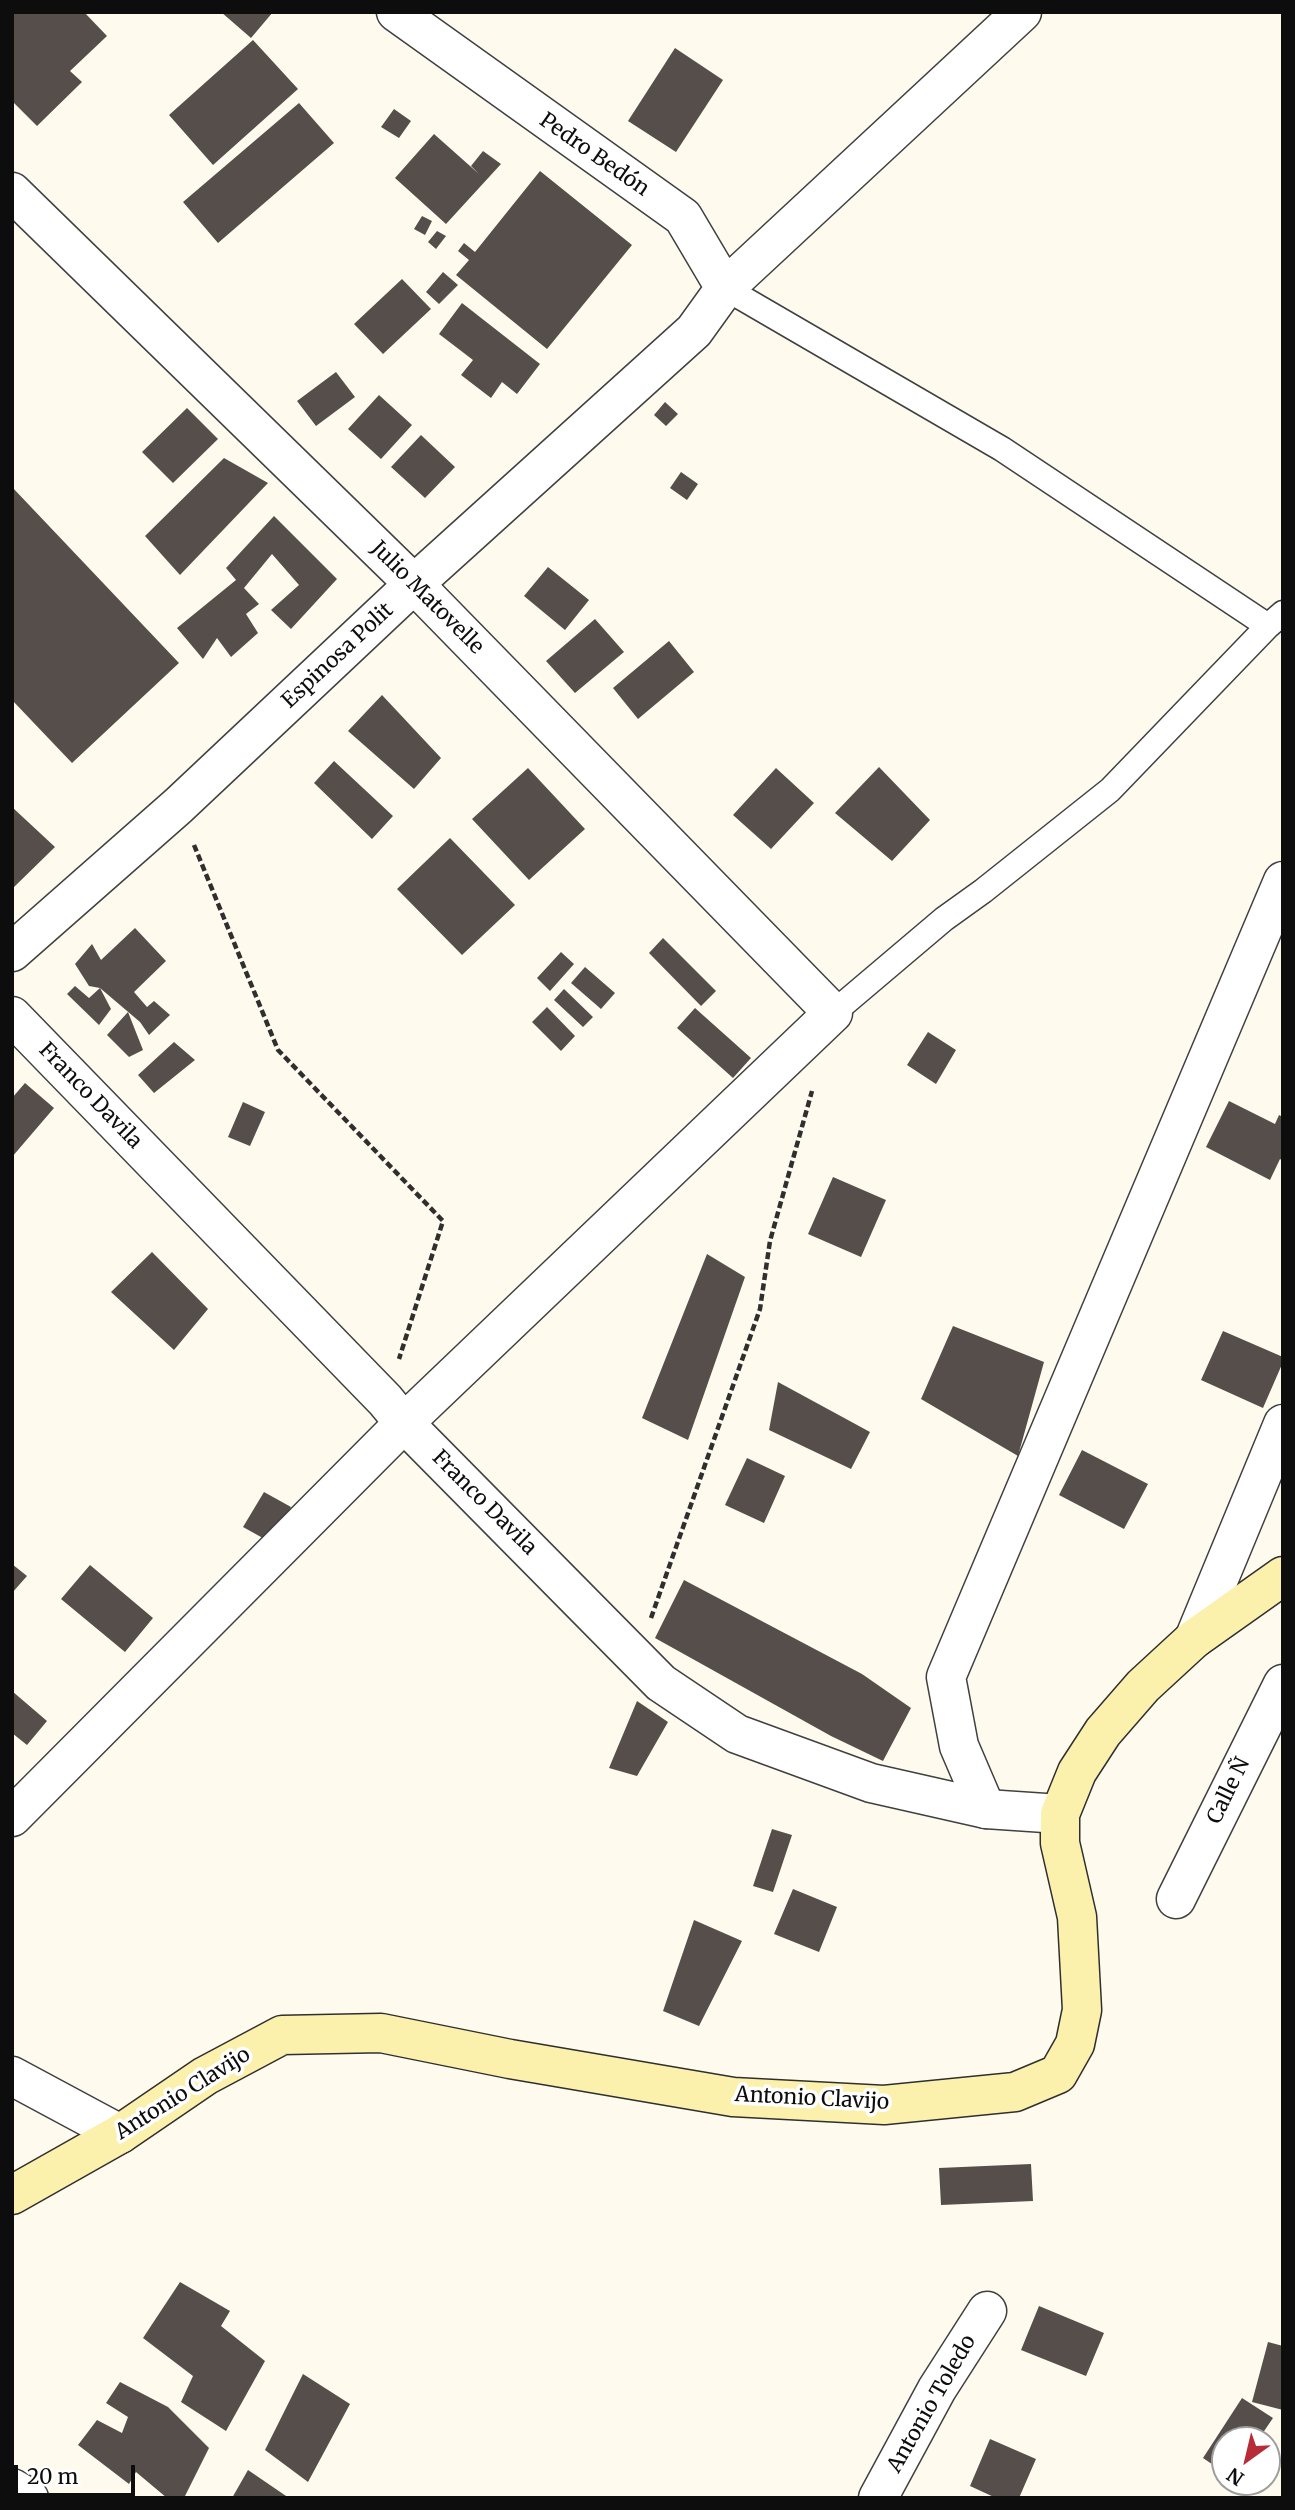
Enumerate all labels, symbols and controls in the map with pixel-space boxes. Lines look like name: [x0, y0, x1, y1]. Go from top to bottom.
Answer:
street label: Pedro Bedón: [534, 108, 654, 202]
street label: Julio Matovelle: [365, 536, 489, 660]
street label: Espinosa Polit: [277, 598, 399, 714]
street label: Franco Davila: [33, 1038, 147, 1154]
street label: Franco Davila: [426, 1445, 542, 1561]
street label: Calle Ñ: [1202, 1754, 1256, 1828]
street label: Antonio Clavijo: [111, 2042, 255, 2146]
street label: Antonio Clavijo: [734, 2082, 890, 2116]
street label: Antonio Toledo: [882, 2331, 982, 2477]
north arrow: [1211, 2426, 1281, 2496]
scale bar: [18, 2450, 138, 2494]
text: 20 m: [27, 2463, 78, 2490]
text: N: [1222, 2463, 1248, 2491]

